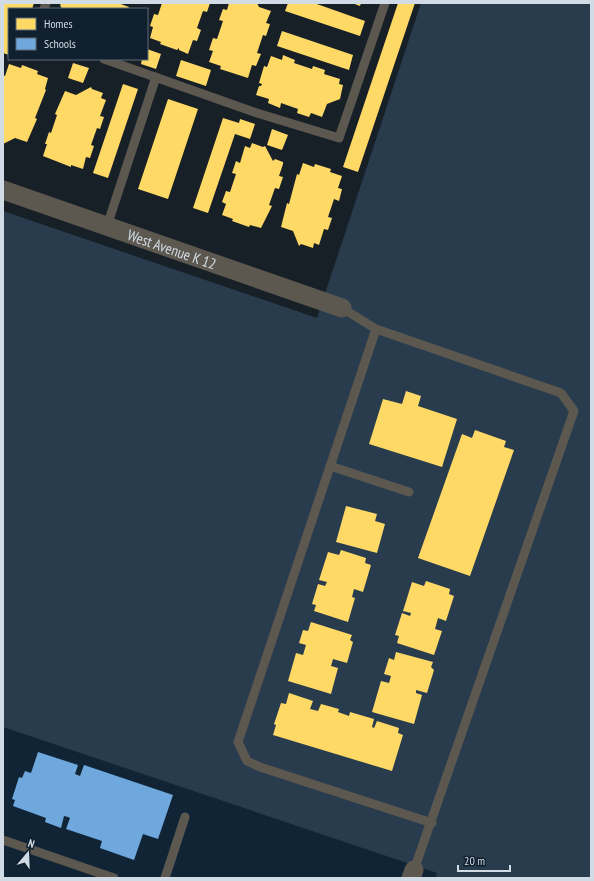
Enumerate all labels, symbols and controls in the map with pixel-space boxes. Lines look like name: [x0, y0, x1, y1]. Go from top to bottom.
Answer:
legend: [8, 8, 148, 60]
text: Homes: [44, 16, 72, 31]
text: Schools: [44, 36, 76, 51]
street label: West Avenue K 12: [125, 225, 219, 273]
north arrow: [8, 833, 48, 873]
text: N: [26, 836, 36, 851]
scale bar: [458, 847, 510, 873]
text: 20 m: [464, 853, 485, 868]

